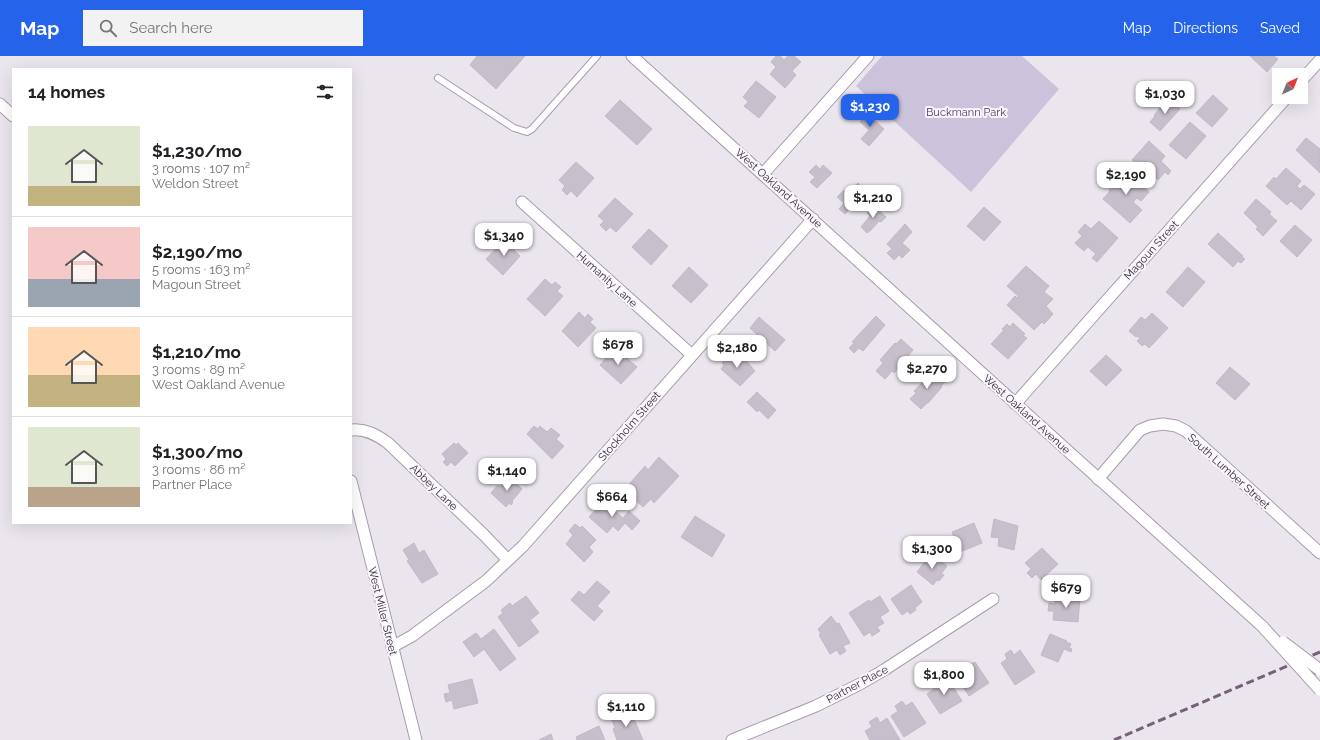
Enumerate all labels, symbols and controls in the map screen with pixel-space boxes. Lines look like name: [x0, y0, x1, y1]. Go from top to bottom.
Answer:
search box: [83, 10, 363, 46]
text: Map: [20, 17, 59, 39]
icon: search: [97, 17, 119, 39]
text: Search here: [129, 19, 213, 37]
text: Map: [1123, 20, 1151, 36]
text: Directions: [1173, 20, 1238, 36]
text: Saved: [1260, 20, 1300, 36]
north arrow: [1272, 68, 1308, 104]
map controls: [1272, 68, 1308, 104]
icon: filters: [314, 81, 336, 103]
pin: $1,030: [1132, 81, 1198, 115]
text: 14 homes: [28, 82, 105, 102]
text: $1,030: [1145, 86, 1185, 101]
pin: $1,230: [837, 94, 903, 128]
text: $1,230: [850, 99, 890, 114]
park label: Buckmann Park: [926, 106, 1006, 119]
text: $1,230/mo: [152, 141, 242, 161]
icon: home: [60, 142, 108, 190]
street label: West Oakland Avenue: [733, 146, 825, 231]
text: 3 rooms · 107 m²: [152, 161, 250, 176]
pin: $2,190: [1093, 162, 1159, 196]
text: $2,190: [1106, 167, 1146, 182]
text: Weldon Street: [152, 176, 239, 191]
pin: $1,210: [840, 185, 906, 219]
text: $1,210: [853, 190, 893, 205]
street label: Magoun Street: [1121, 218, 1182, 283]
pin: $1,340: [471, 223, 537, 257]
text: $1,340: [484, 228, 524, 243]
text: $2,190/mo: [152, 242, 242, 262]
icon: home: [60, 243, 108, 291]
street label: Humanity Lane: [574, 249, 640, 310]
text: 5 rooms · 163 m²: [152, 262, 250, 277]
text: Magoun Street: [152, 277, 241, 292]
pin: $678: [594, 332, 642, 366]
pin: $2,180: [704, 335, 770, 369]
text: $678: [602, 337, 634, 352]
text: $2,180: [717, 340, 757, 355]
text: $1,210/mo: [152, 342, 241, 362]
icon: home: [60, 343, 108, 391]
pin: $2,270: [894, 356, 960, 390]
text: $2,270: [906, 361, 948, 376]
text: 3 rooms · 89 m²: [152, 362, 245, 377]
street label: West Oakland Avenue: [981, 372, 1073, 457]
text: West Oakland Avenue: [152, 377, 285, 392]
street label: Stockholm Street: [596, 389, 663, 464]
street label: South Lumber Street: [1185, 431, 1273, 512]
text: $1,300/mo: [152, 442, 243, 462]
icon: home: [60, 443, 108, 491]
pin: $1,140: [474, 458, 540, 492]
street label: Abbey Lane: [407, 461, 461, 514]
text: 3 rooms · 86 m²: [152, 462, 245, 477]
text: $1,140: [487, 463, 527, 478]
text: Partner Place: [152, 477, 232, 492]
pin: $664: [588, 484, 636, 518]
text: $664: [596, 489, 628, 504]
pin: $1,300: [899, 536, 965, 570]
text: $1,300: [912, 541, 952, 556]
street label: West Miller Street: [365, 566, 400, 657]
pin: $679: [1042, 575, 1090, 609]
text: $679: [1050, 580, 1082, 595]
pin: $1,800: [911, 662, 977, 696]
street label: Partner Place: [824, 663, 891, 706]
text: $1,800: [923, 667, 965, 682]
pin: $1,110: [593, 694, 659, 728]
text: $1,110: [607, 699, 645, 714]

